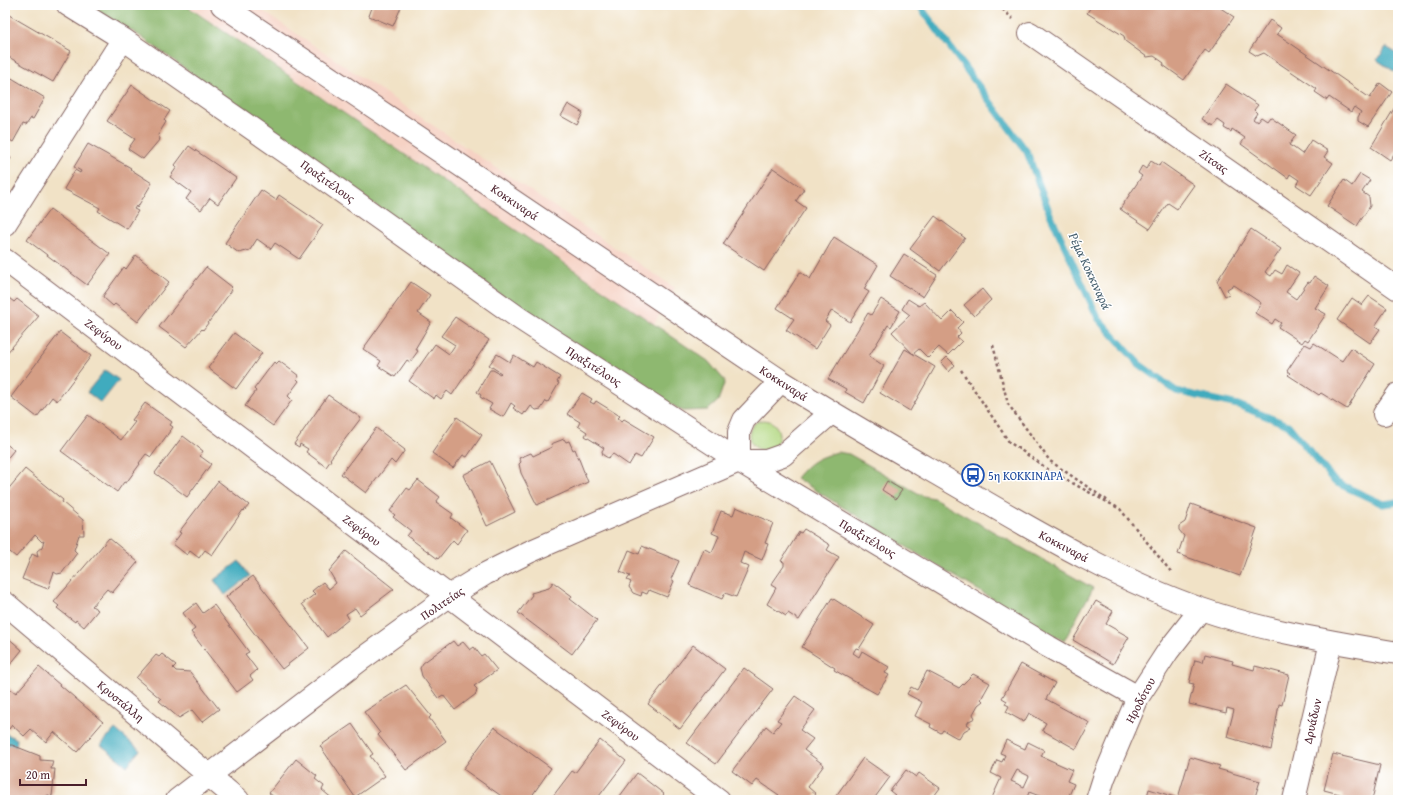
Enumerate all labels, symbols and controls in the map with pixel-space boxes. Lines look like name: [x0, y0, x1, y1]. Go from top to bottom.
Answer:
street label: Ζίτσας: [1196, 145, 1232, 177]
street label: Πραξιτέλους: [297, 155, 359, 207]
street label: Κοκκιναρά: [488, 180, 543, 224]
water label: Ρέμα Κοκκιναρά: [1063, 228, 1116, 313]
street label: Ζεφύρου: [81, 314, 127, 354]
street label: Πραξιτέλους: [563, 342, 625, 390]
street label: Κοκκιναρά: [757, 361, 812, 405]
bus stop icon: 5η ΚΟΚΚΙΝΑΡΑ: [960, 462, 986, 488]
place label: 5η ΚΟΚΚΙΝΑΡΑ: [988, 467, 1064, 484]
street label: Ζεφύρου: [339, 510, 385, 550]
street label: Πραξιτέλους: [836, 514, 900, 562]
street label: Κοκκιναρά: [1036, 526, 1092, 566]
street label: Πολιτείας: [417, 582, 467, 624]
street label: Ηροδότου: [1121, 674, 1159, 726]
street label: Κρυστάλλη: [94, 676, 148, 726]
street label: Δρυάδων: [1299, 697, 1325, 745]
street label: Ζεφύρου: [598, 705, 644, 745]
scale bar: [20, 761, 86, 787]
text: 20 m: [26, 766, 50, 783]

